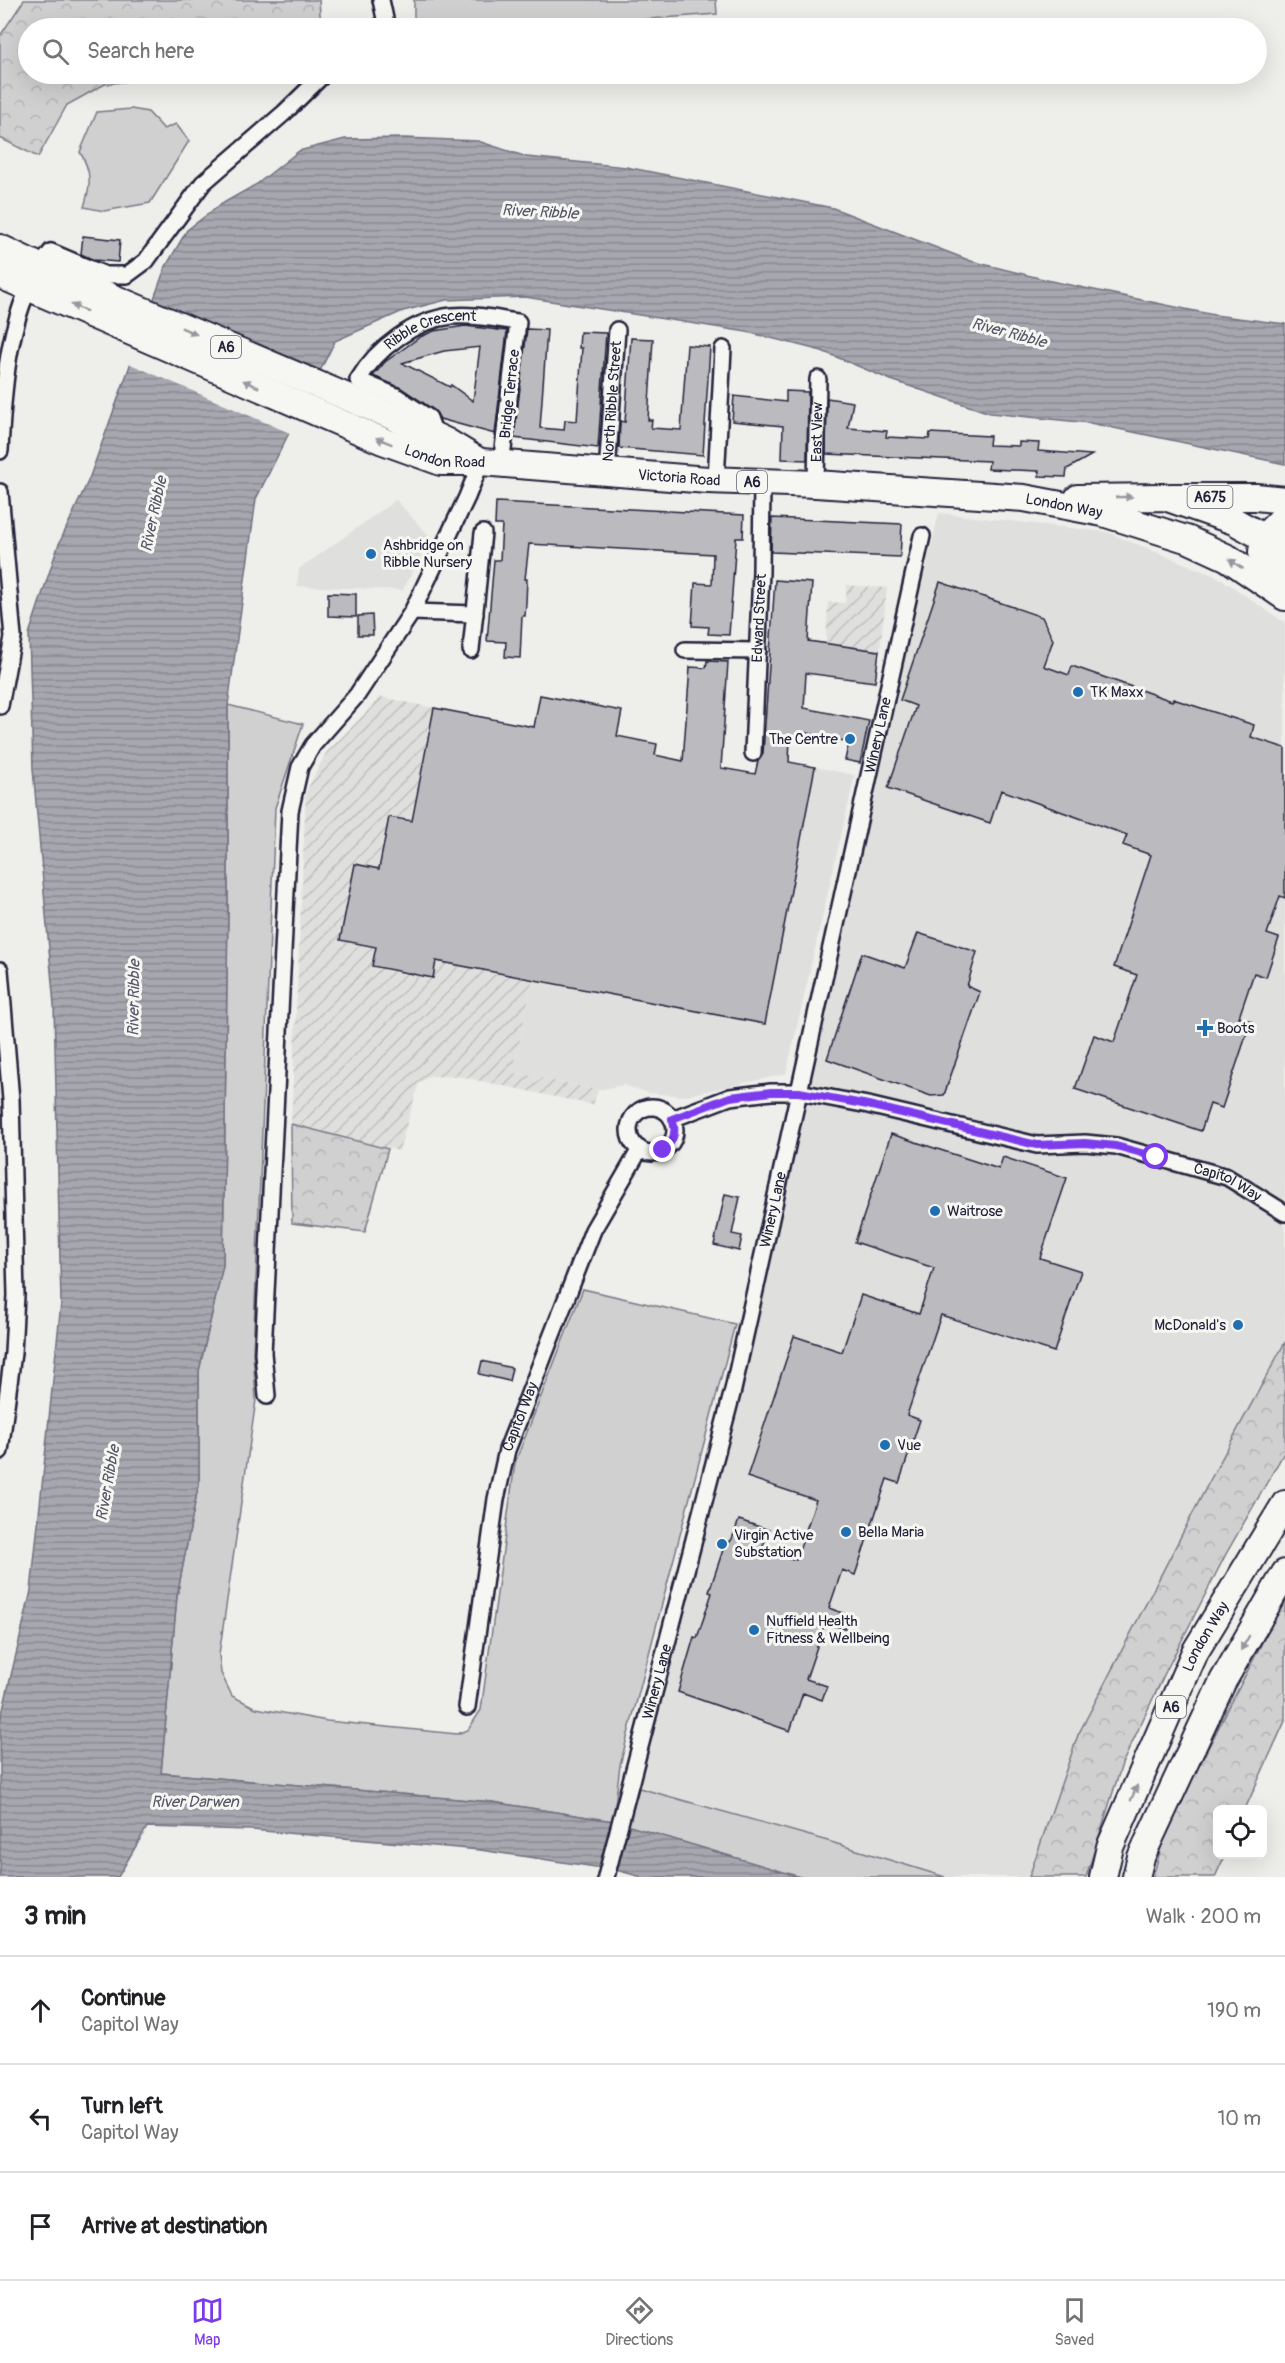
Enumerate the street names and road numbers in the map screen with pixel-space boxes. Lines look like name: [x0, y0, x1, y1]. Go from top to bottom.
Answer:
street label: Ribble Crescent: [380, 306, 478, 354]
road number: A6: [211, 336, 241, 358]
street label: North Ribble Street: [598, 339, 626, 462]
street label: Bridge Terrace: [496, 348, 524, 439]
street label: East View: [807, 402, 827, 462]
street label: London Road: [402, 440, 486, 472]
street label: Victoria Road: [637, 465, 721, 490]
road number: A6: [737, 471, 767, 493]
road number: A675: [1188, 486, 1232, 508]
street label: London Way: [1024, 489, 1104, 522]
street label: Edward Street: [748, 572, 770, 663]
street label: Winery Lane: [860, 695, 896, 775]
street label: Capitol Way: [1191, 1159, 1266, 1206]
street label: Winery Lane: [755, 1169, 791, 1249]
street label: Capitol Way: [498, 1379, 542, 1454]
street label: London Way: [1178, 1598, 1233, 1675]
street label: Winery Lane: [638, 1641, 676, 1721]
road number: A6: [1156, 1696, 1186, 1718]

